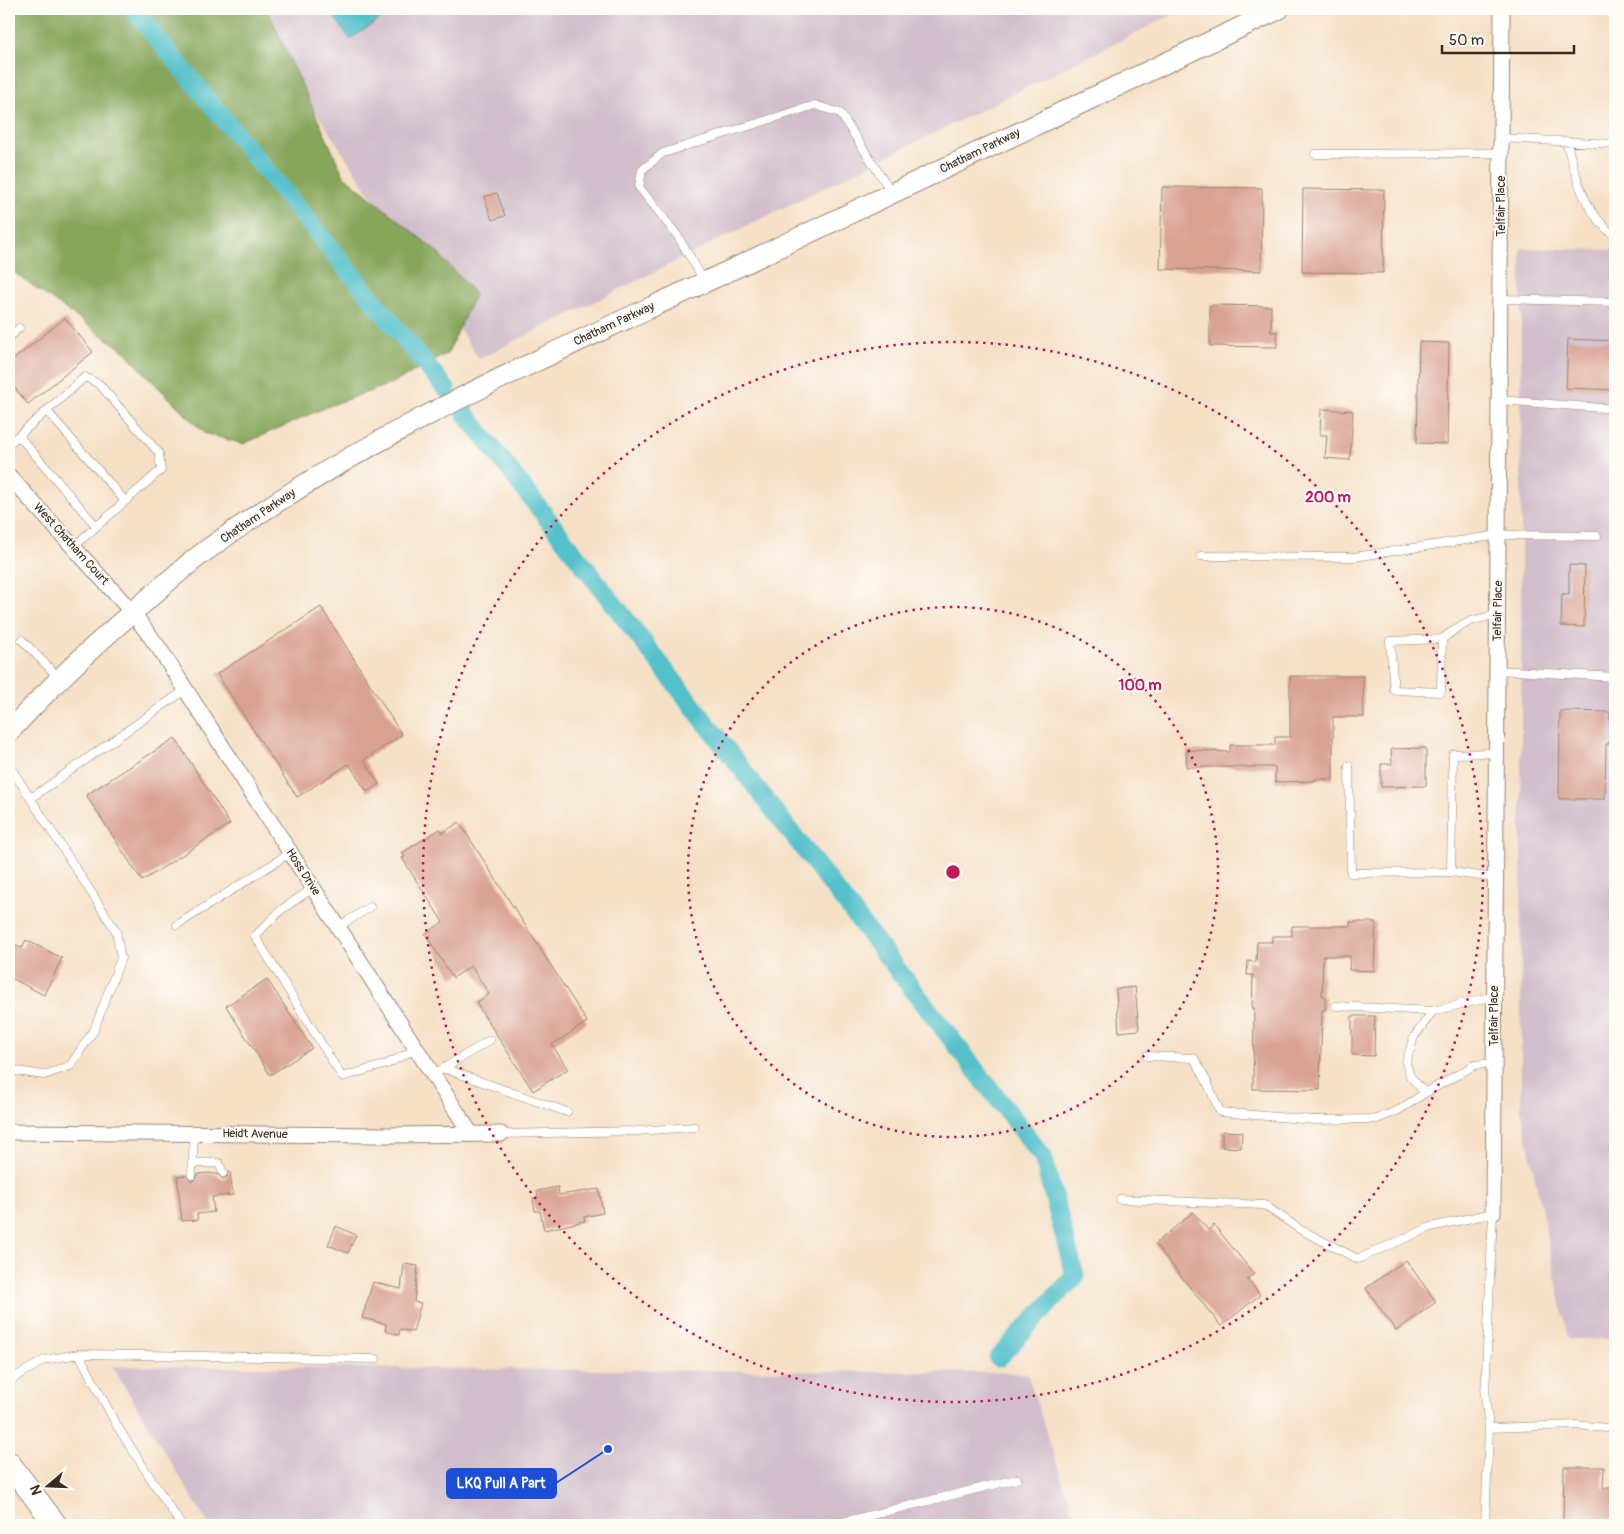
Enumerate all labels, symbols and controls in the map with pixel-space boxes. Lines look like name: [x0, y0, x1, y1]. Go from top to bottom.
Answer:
scale bar: [1442, 22, 1574, 54]
text: 50 m: [1449, 31, 1484, 50]
street label: Chatham Parkway: [937, 125, 1023, 177]
street label: Telfair Place: [1494, 176, 1509, 236]
street label: Chatham Parkway: [571, 299, 657, 349]
street label: Chatham Parkway: [218, 485, 298, 547]
text: 200 m: [1305, 488, 1351, 507]
street label: West Chatham Court: [30, 500, 112, 588]
street label: Telfair Place: [1490, 580, 1506, 642]
text: 100 m: [1119, 676, 1161, 695]
street label: Hoss Drive: [282, 846, 324, 898]
centre of rings: [944, 863, 962, 881]
street label: Telfair Place: [1487, 986, 1502, 1046]
street label: Heidt Avenue: [222, 1126, 288, 1142]
north arrow: [22, 1462, 72, 1512]
callout: LKQ Pull A Part: [447, 1469, 556, 1498]
text: LKQ Pull A Part: [457, 1475, 546, 1492]
text: N: [27, 1483, 46, 1497]

